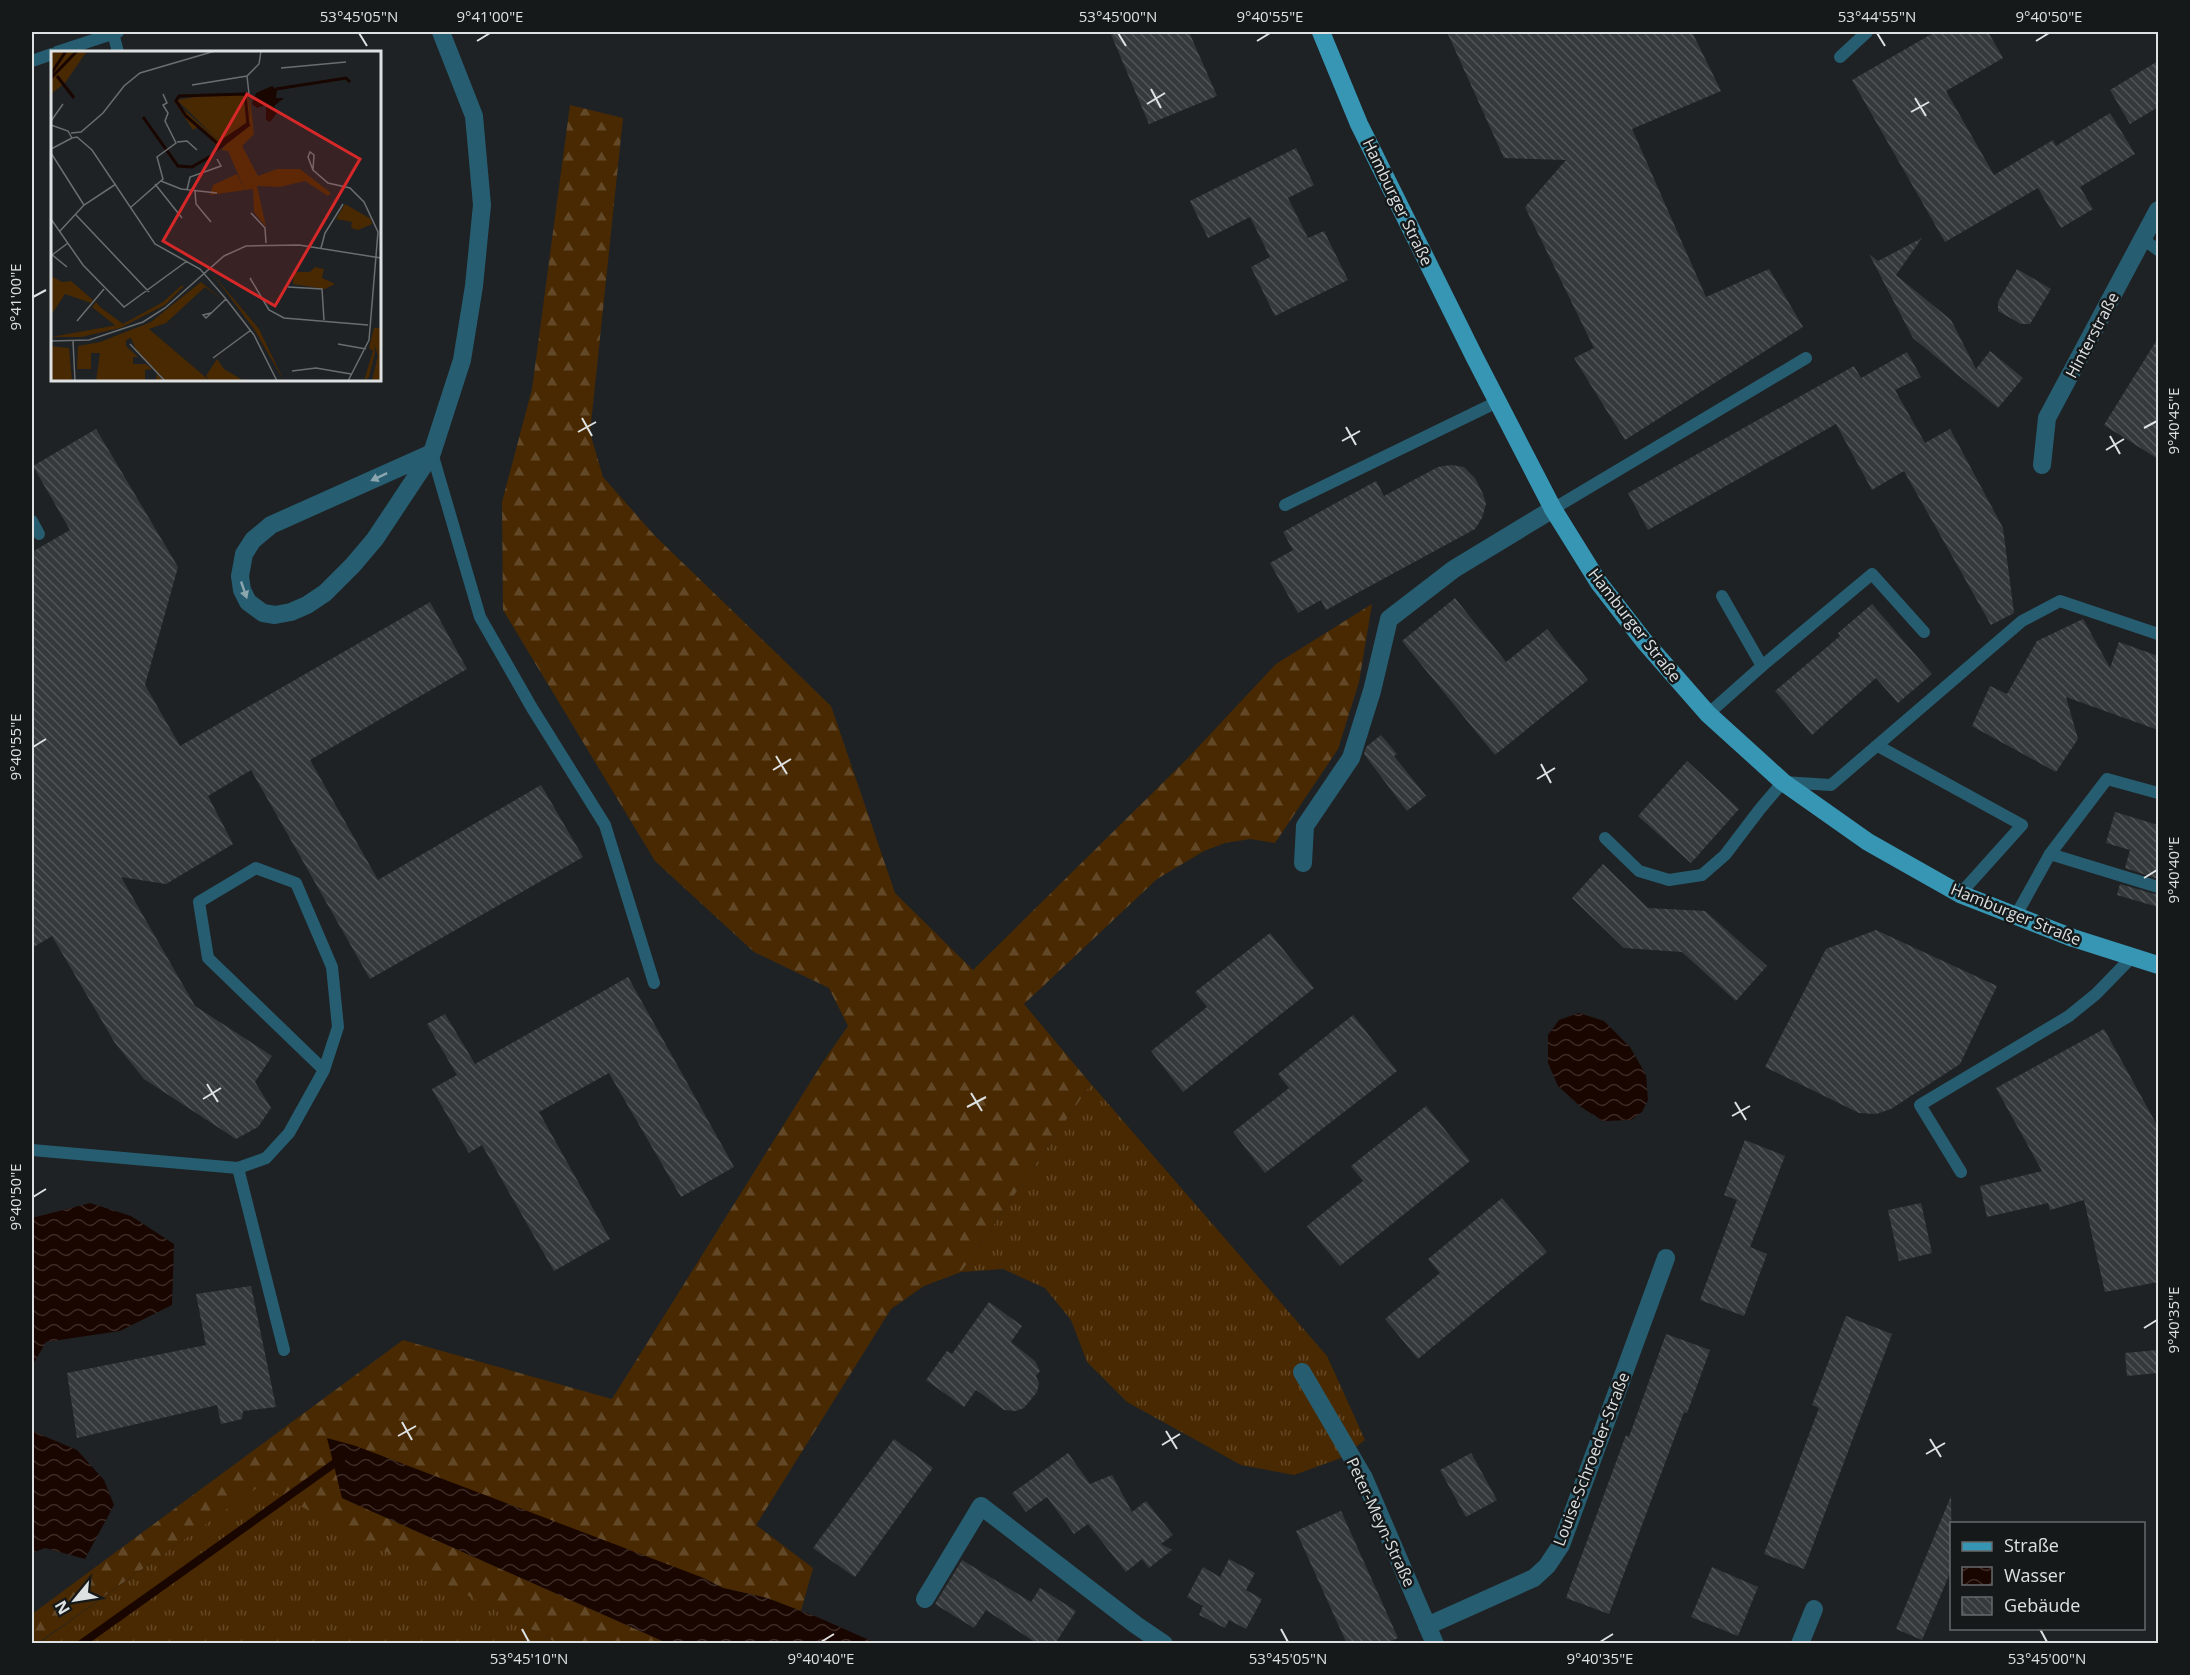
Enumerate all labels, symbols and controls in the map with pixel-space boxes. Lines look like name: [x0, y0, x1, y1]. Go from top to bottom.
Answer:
text: 53°45'05"N: [320, 6, 398, 26]
text: 9°41'00"E: [457, 6, 523, 26]
text: 53°45'00"N: [1079, 6, 1157, 26]
text: 9°40'55"E: [1237, 6, 1303, 26]
text: 53°44'55"N: [1838, 6, 1916, 26]
text: 9°40'50"E: [2016, 6, 2082, 26]
inset map: [51, 51, 381, 381]
street label: Hamburger Straße: [1358, 135, 1438, 269]
text: 9°41'00"E: [5, 264, 25, 330]
street label: Hinterstraße: [2060, 288, 2124, 382]
text: 9°40'45"E: [2163, 388, 2183, 454]
one-way arrow: [370, 473, 388, 483]
street label: Hamburger Straße: [1584, 564, 1686, 686]
one-way arrow: [239, 581, 249, 599]
text: 9°40'55"E: [5, 714, 25, 780]
text: 9°40'40"E: [2163, 837, 2183, 903]
street label: Hamburger Straße: [1948, 878, 2085, 950]
text: 9°40'50"E: [5, 1164, 25, 1230]
text: 9°40'35"E: [2163, 1287, 2183, 1353]
street label: Louise-Schroeder-Straße: [1548, 1369, 1634, 1549]
street label: Peter-Meyn-Straße: [1341, 1454, 1421, 1590]
legend: [1950, 1522, 2145, 1630]
text: Straße: [2004, 1533, 2059, 1557]
text: Wasser: [2004, 1563, 2066, 1587]
north arrow: [45, 1570, 105, 1630]
text: Gebäude: [2004, 1593, 2080, 1617]
text: N: [49, 1596, 75, 1619]
text: 53°45'10"N: [490, 1648, 568, 1668]
text: 9°40'40"E: [788, 1648, 854, 1668]
text: 53°45'05"N: [1249, 1648, 1327, 1668]
text: 9°40'35"E: [1567, 1648, 1633, 1668]
text: 53°45'00"N: [2008, 1648, 2086, 1668]

